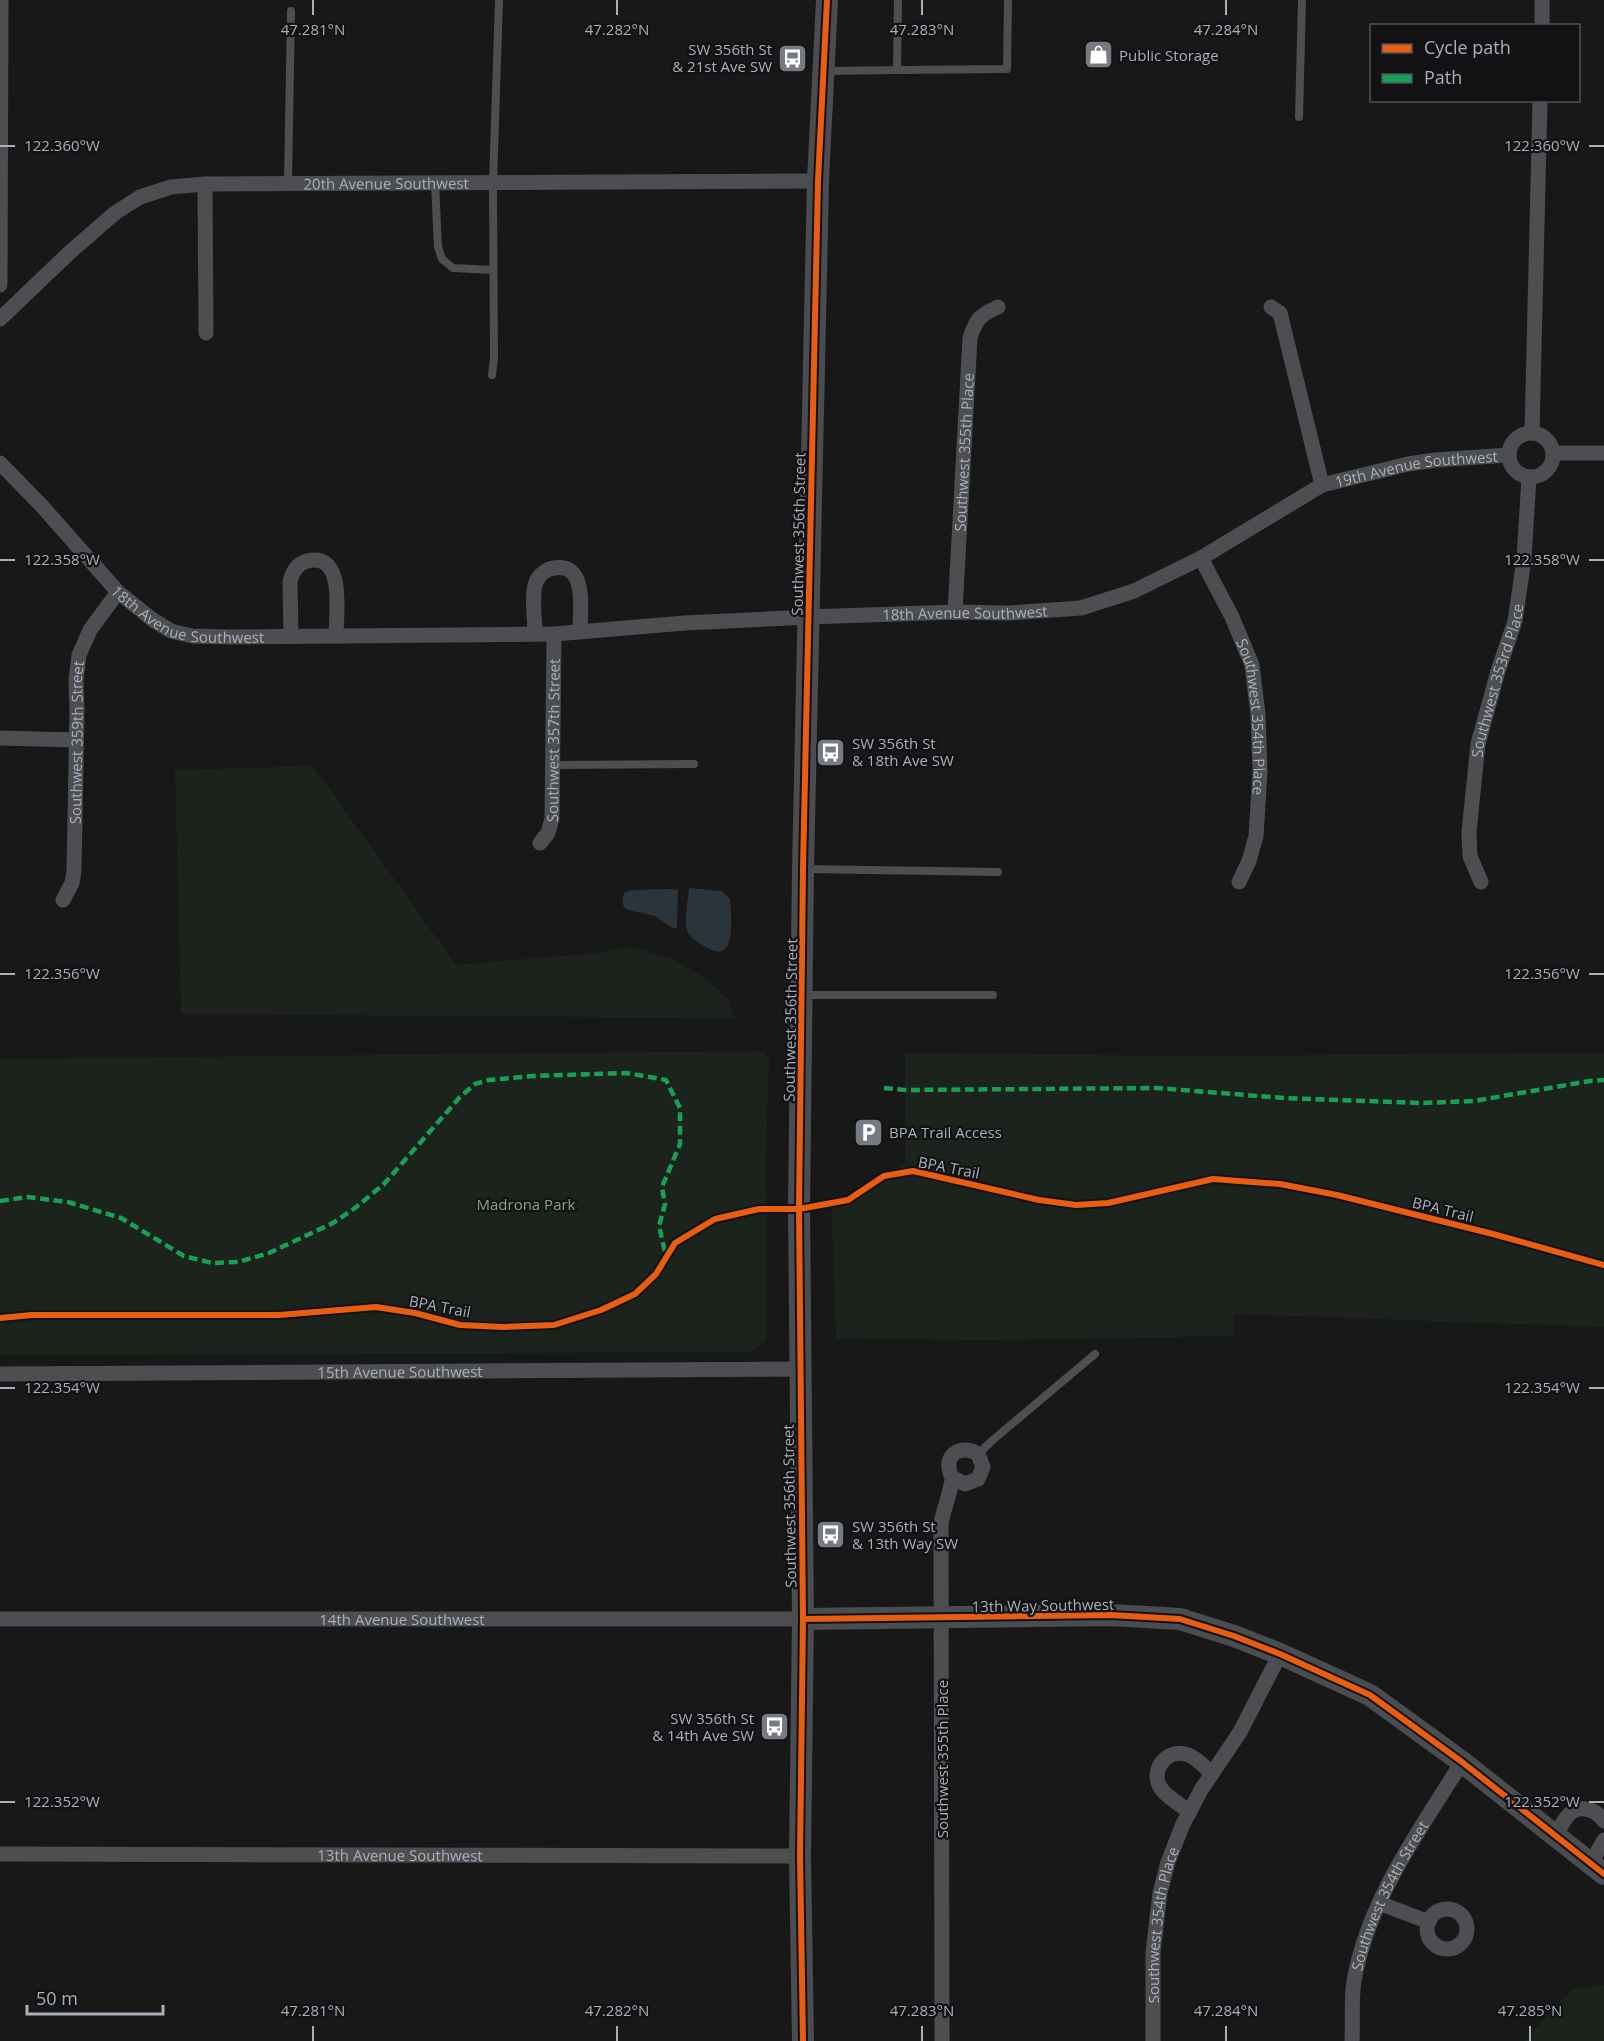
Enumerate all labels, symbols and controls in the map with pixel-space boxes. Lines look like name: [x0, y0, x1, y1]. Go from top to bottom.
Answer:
text: 47.281°N: [281, 19, 345, 39]
text: 47.282°N: [585, 19, 649, 39]
text: 47.283°N: [890, 19, 954, 39]
text: 47.284°N: [1194, 19, 1258, 39]
legend: [1370, 24, 1580, 102]
text: Cycle path: [1424, 35, 1511, 59]
place label: SW 356th St & 21st Ave SW: [672, 39, 772, 76]
shop icon: Public Storage: [1082, 39, 1114, 71]
bus stop icon: SW 356th St & 21st Ave SW: [777, 42, 809, 74]
place label: Public Storage: [1119, 45, 1219, 65]
text: Path: [1424, 65, 1462, 89]
text: 122.360°W: [24, 135, 100, 155]
text: 122.360°W: [1504, 135, 1580, 155]
street label: 20th Avenue Southwest: [303, 173, 469, 194]
street label: Southwest 355th Place: [949, 373, 978, 532]
street label: 19th Avenue Southwest: [1333, 446, 1498, 492]
street label: Southwest 356th Street: [787, 452, 809, 616]
text: 122.358°W: [24, 549, 100, 569]
text: 122.358°W: [1504, 549, 1580, 569]
street label: 18th Avenue Southwest: [107, 581, 264, 647]
street label: 18th Avenue Southwest: [882, 600, 1048, 624]
street label: Southwest 353rd Place: [1467, 602, 1527, 758]
street label: Southwest 354th Place: [1232, 635, 1270, 796]
street label: Southwest 357th Street: [542, 658, 564, 822]
street label: Southwest 359th Street: [65, 660, 88, 824]
place label: SW 356th St & 18th Ave SW: [852, 733, 954, 770]
bus stop icon: SW 356th St & 18th Ave SW: [815, 736, 847, 768]
street label: Southwest 356th Street: [779, 938, 801, 1102]
text: 122.356°W: [24, 963, 100, 983]
text: 122.356°W: [1504, 963, 1580, 983]
parking icon: BPA Trail Access: [852, 1116, 884, 1148]
place label: BPA Trail Access: [889, 1122, 1002, 1142]
street label: BPA Trail: [916, 1151, 982, 1183]
street label: BPA Trail: [1410, 1192, 1476, 1226]
park label: Madrona Park: [477, 1194, 576, 1214]
street label: BPA Trail: [407, 1290, 473, 1322]
street label: 15th Avenue Southwest: [317, 1361, 483, 1382]
text: 122.354°W: [24, 1377, 100, 1397]
text: 122.354°W: [1504, 1377, 1580, 1397]
street label: Southwest 356th Street: [778, 1424, 800, 1588]
place label: SW 356th St & 13th Way SW: [852, 1516, 958, 1553]
bus stop icon: SW 356th St & 13th Way SW: [815, 1519, 847, 1551]
street label: 13th Way Southwest: [971, 1594, 1115, 1616]
street label: 14th Avenue Southwest: [319, 1609, 485, 1629]
street label: Southwest 355th Place: [932, 1680, 952, 1838]
place label: SW 356th St & 14th Ave SW: [652, 1708, 754, 1745]
bus stop icon: SW 356th St & 14th Ave SW: [759, 1711, 791, 1743]
text: 122.352°W: [24, 1791, 100, 1811]
text: 122.352°W: [1504, 1791, 1580, 1811]
street label: Southwest 354th Street: [1346, 1817, 1432, 1972]
street label: Southwest 354th Place: [1143, 1844, 1183, 2003]
street label: 13th Avenue Southwest: [317, 1845, 483, 1865]
scale bar: [27, 1978, 164, 2016]
text: 50 m: [36, 1986, 78, 2010]
text: 47.281°N: [281, 2000, 345, 2020]
text: 47.282°N: [585, 2000, 649, 2020]
text: 47.283°N: [890, 2000, 954, 2020]
text: 47.284°N: [1194, 2000, 1258, 2020]
text: 47.285°N: [1498, 2000, 1562, 2020]

